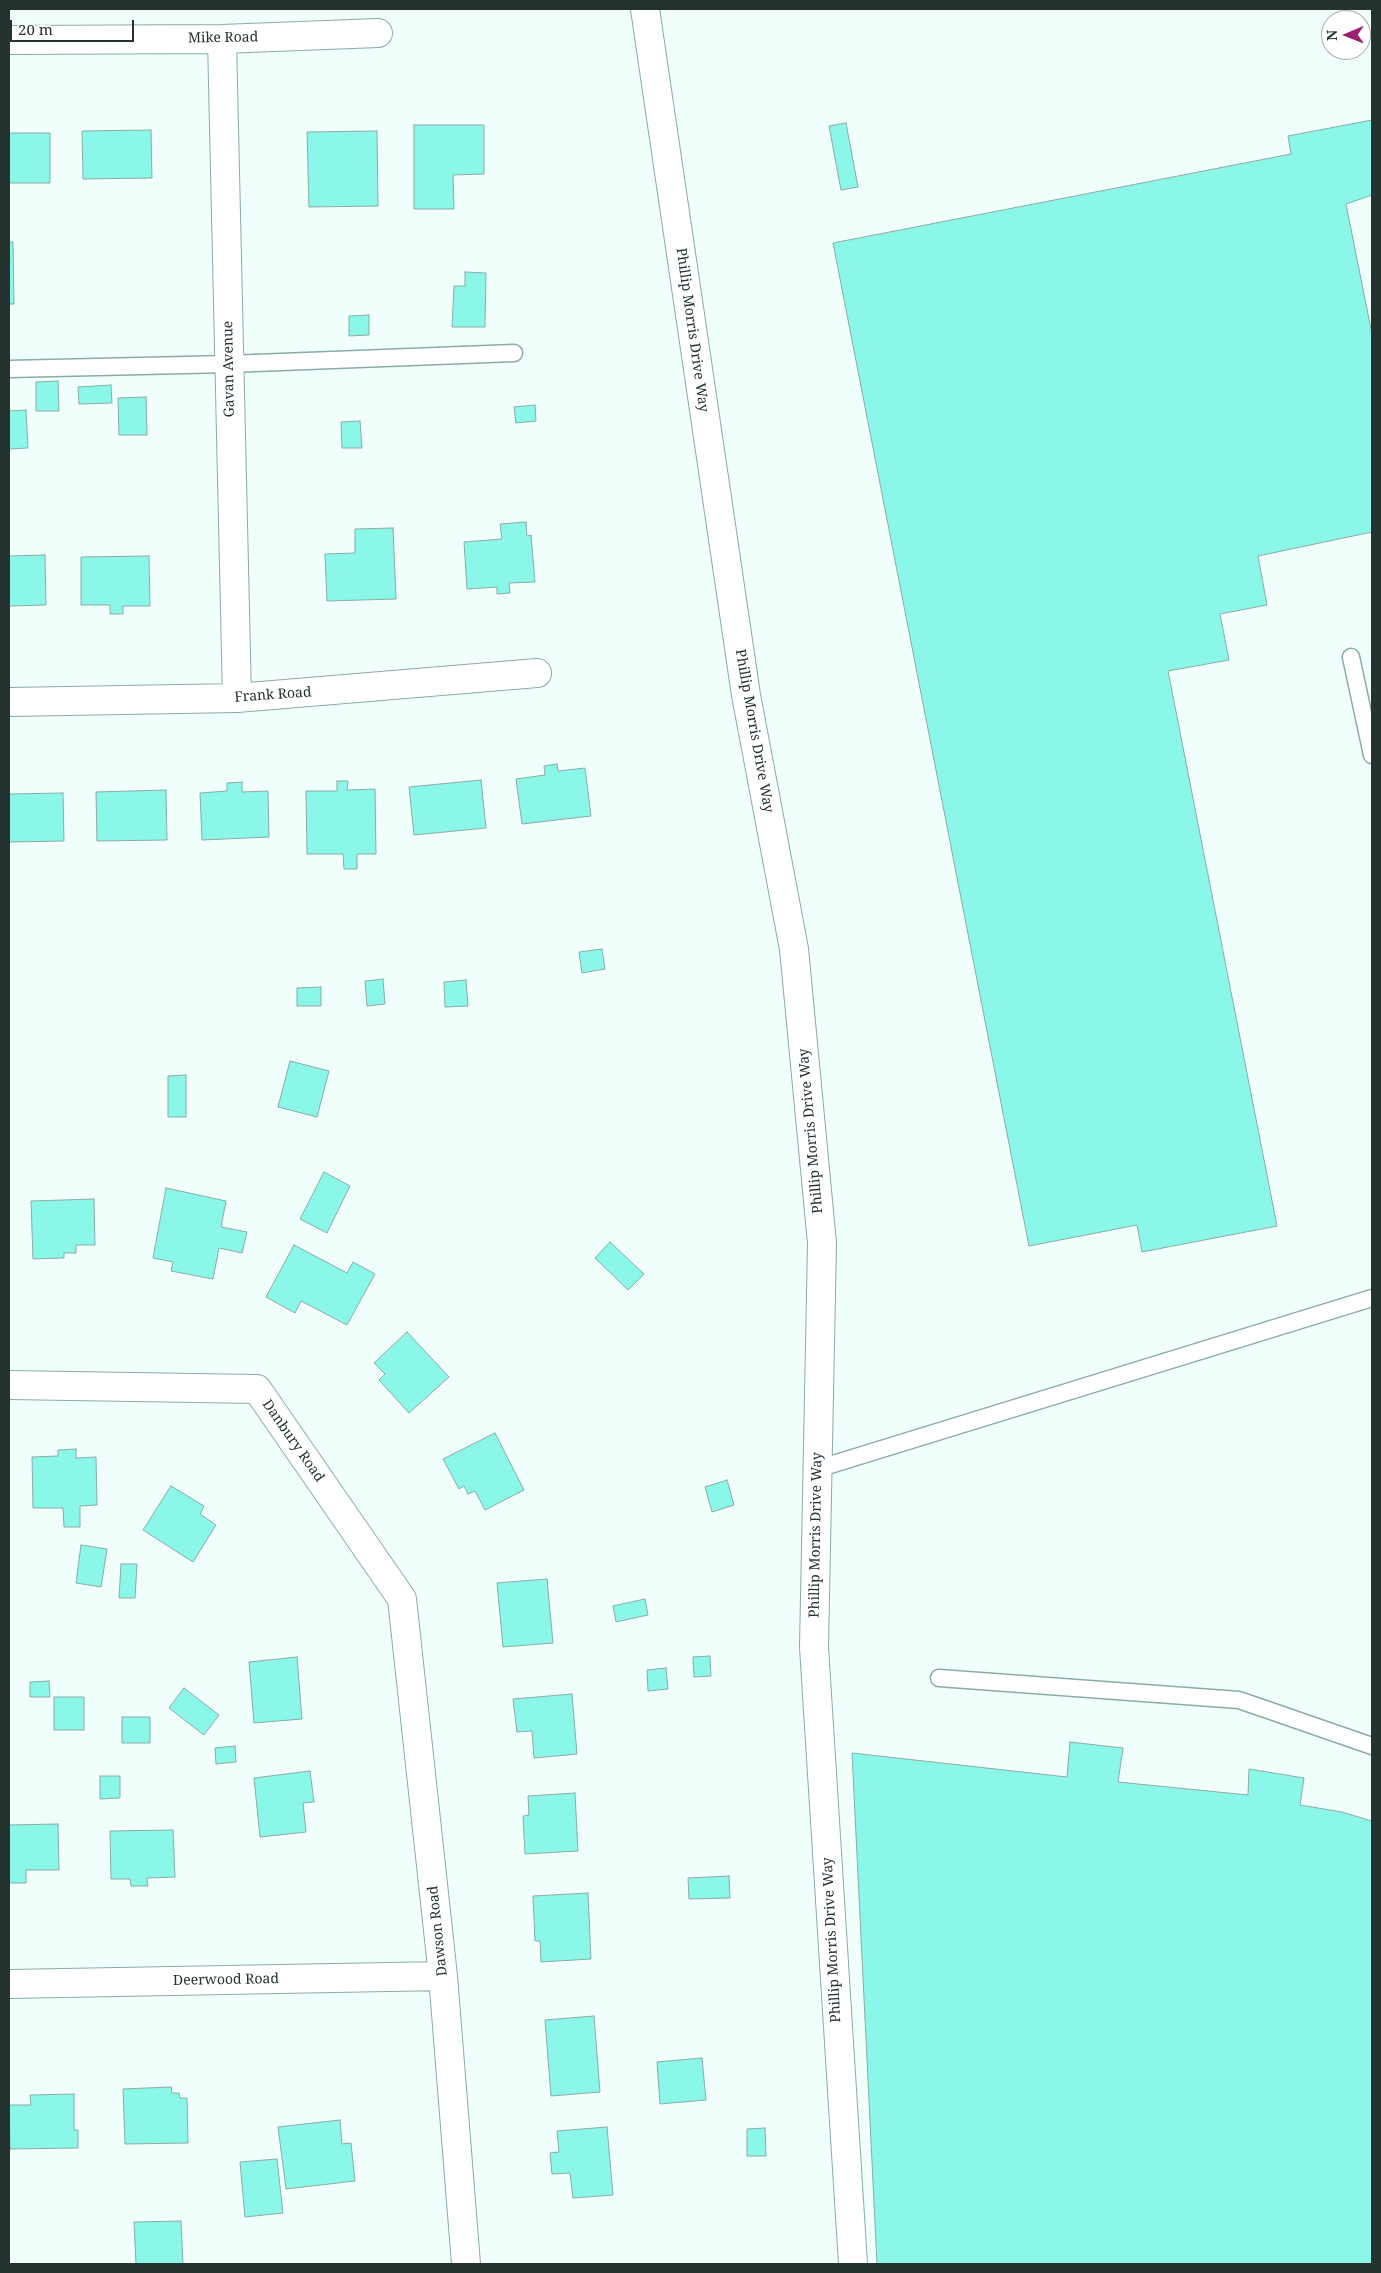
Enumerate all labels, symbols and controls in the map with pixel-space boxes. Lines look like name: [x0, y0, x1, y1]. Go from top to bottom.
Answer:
scale bar: [12, 10, 136, 42]
north arrow: [1321, 10, 1371, 60]
text: 20 m: [18, 19, 53, 39]
street label: Mike Road: [188, 29, 258, 47]
text: N: [1322, 30, 1341, 41]
street label: Phillip Morris Drive Way: [672, 247, 712, 413]
street label: Gavan Avenue: [220, 321, 238, 417]
street label: Phillip Morris Drive Way: [731, 648, 777, 814]
street label: Frank Road: [234, 684, 312, 706]
street label: Phillip Morris Drive Way: [795, 1048, 827, 1214]
street label: Danbury Road: [258, 1397, 328, 1485]
street label: Phillip Morris Drive Way: [806, 1452, 826, 1618]
street label: Phillip Morris Drive Way: [819, 1857, 845, 2023]
street label: Dawson Road: [425, 1885, 451, 1977]
street label: Deerwood Road: [173, 1971, 279, 1989]

